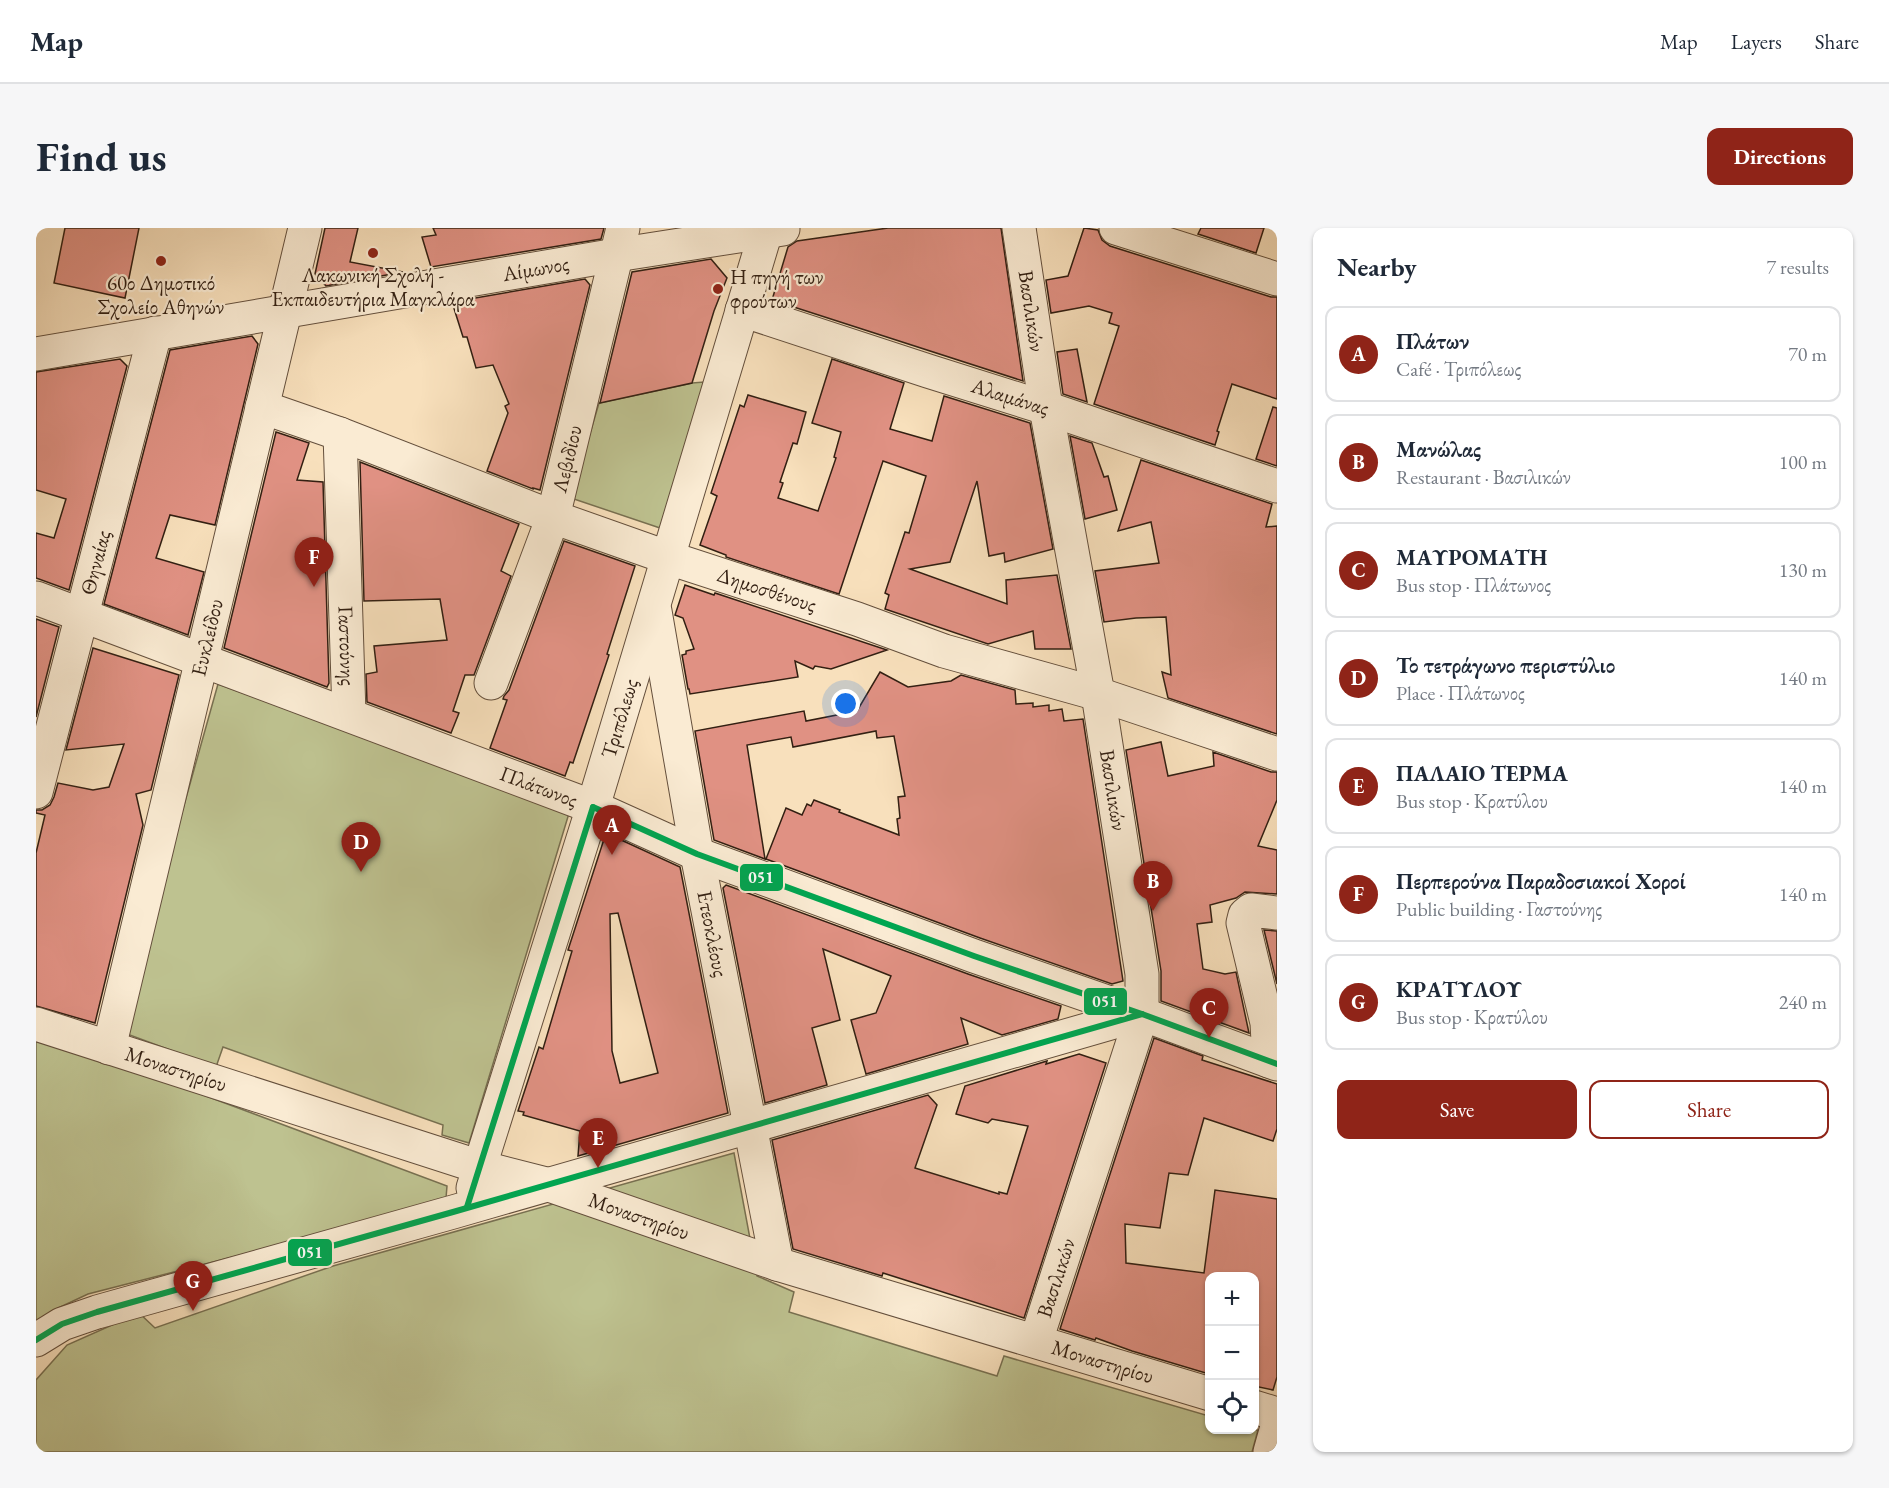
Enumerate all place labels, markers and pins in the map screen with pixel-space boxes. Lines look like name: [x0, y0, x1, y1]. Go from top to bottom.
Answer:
marker: Λακωνική Σχολή - Εκπαιδευτήρια Μαγκλάρα: [366, 246, 380, 260]
marker: 60ο Δημοτικό Σχολείο Αθηνών: [154, 254, 168, 268]
place label: Λακωνική Σχολή - Εκπαιδευτήρια Μαγκλάρα: [272, 261, 475, 312]
place label: Η πηγή των φρούτων: [730, 263, 824, 314]
place label: 60ο Δημοτικό Σχολείο Αθηνών: [98, 269, 224, 320]
marker: Η πηγή των φρούτων: [711, 282, 725, 296]
pin: F: [294, 538, 334, 587]
pin: A: [592, 806, 632, 855]
pin: D: [342, 822, 380, 872]
pin: B: [1134, 862, 1172, 911]
pin: C: [1190, 988, 1228, 1038]
pin: E: [578, 1118, 618, 1168]
pin: G: [174, 1262, 212, 1311]

